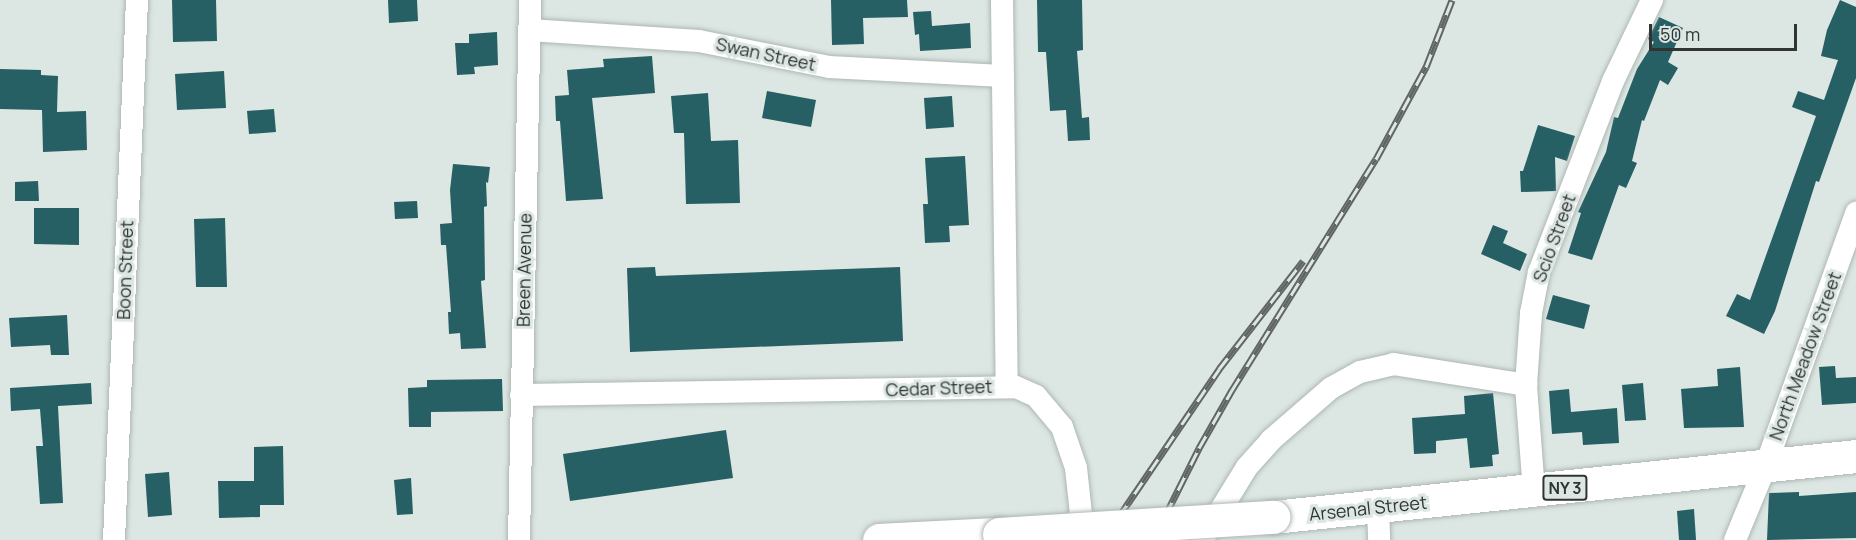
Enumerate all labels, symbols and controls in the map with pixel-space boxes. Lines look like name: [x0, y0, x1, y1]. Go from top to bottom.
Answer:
scale bar: [1652, 12, 1800, 50]
text: 50 m: [1660, 22, 1700, 46]
street label: Swan Street: [714, 33, 818, 75]
street label: Scio Street: [1528, 191, 1580, 285]
street label: Breen Avenue: [512, 213, 536, 327]
street label: Boon Street: [112, 220, 138, 320]
street label: North Meadow Street: [1764, 269, 1846, 443]
street label: Cedar Street: [885, 375, 993, 401]
road number: NY 3: [1541, 475, 1589, 501]
street label: Arsenal Street: [1308, 491, 1428, 525]

